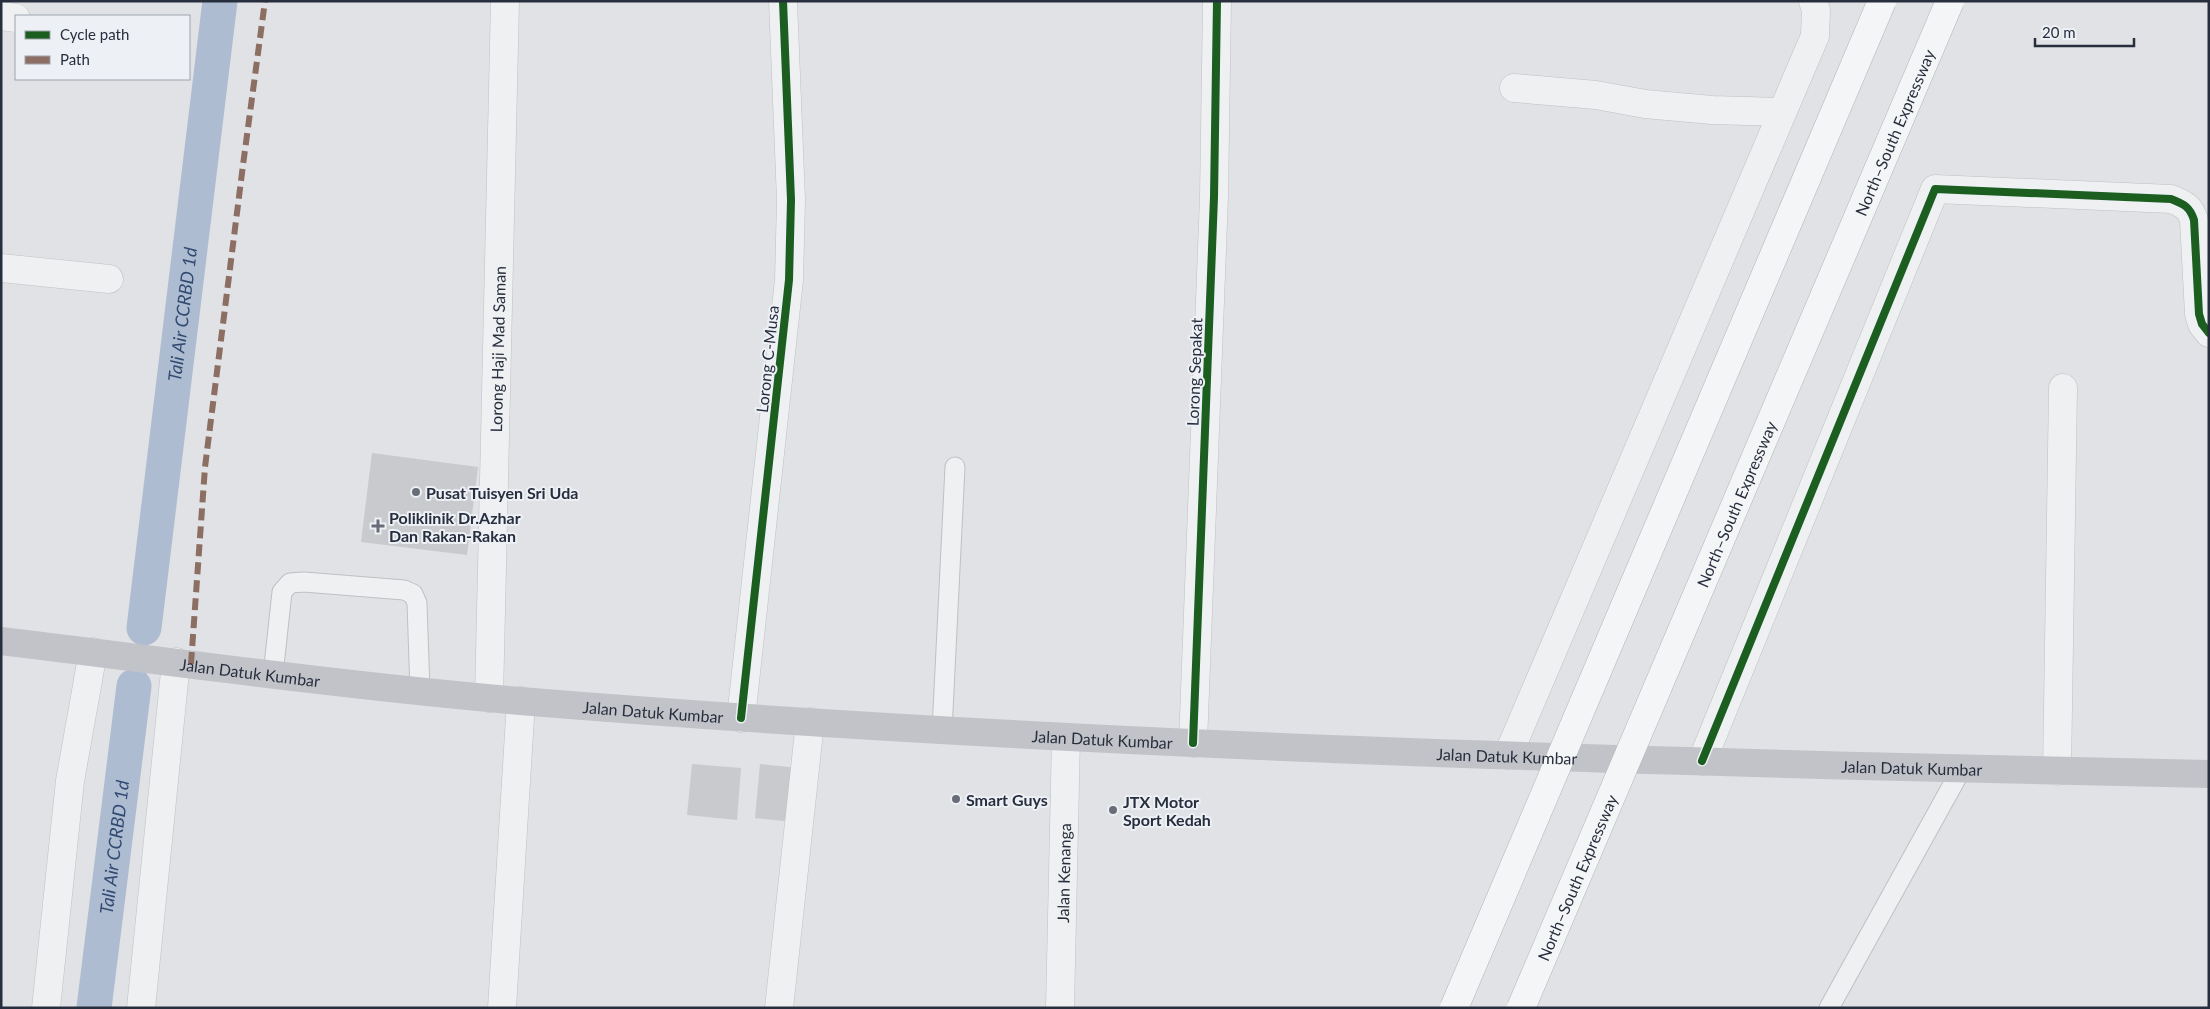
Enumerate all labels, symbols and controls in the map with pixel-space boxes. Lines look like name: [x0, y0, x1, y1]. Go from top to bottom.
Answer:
legend: [15, 15, 190, 80]
scale bar: [2035, 15, 2134, 47]
text: 20 m: [2042, 23, 2076, 41]
text: Cycle path: [60, 25, 129, 43]
street label: North–South Expressway: [1850, 46, 1938, 218]
text: Path: [60, 50, 90, 68]
water label: Tali Air CCRBD 1d: [163, 245, 201, 383]
street label: Lorong Haji Mad Saman: [486, 266, 508, 433]
street label: Lorong C-Musa: [752, 304, 782, 414]
street label: Lorong Sepakat: [1183, 317, 1205, 426]
street label: North–South Expressway: [1692, 417, 1780, 590]
place label: Pusat Tuisyen Sri Uda: [426, 483, 578, 502]
marker: Pusat Tuisyen Sri Uda: [410, 486, 422, 498]
place label: Poliklinik Dr.Azhar Dan Rakan-Rakan: [389, 508, 521, 545]
marker: Poliklinik Dr.Azhar Dan Rakan-Rakan: [371, 519, 385, 533]
street label: Jalan Datuk Kumbar: [179, 654, 321, 690]
street label: Jalan Datuk Kumbar: [582, 697, 724, 726]
street label: Jalan Datuk Kumbar: [1031, 726, 1173, 752]
street label: Jalan Datuk Kumbar: [1436, 743, 1578, 767]
street label: Jalan Datuk Kumbar: [1841, 756, 1983, 778]
water label: Tali Air CCRBD 1d: [95, 778, 133, 916]
place label: Smart Guys: [966, 790, 1048, 809]
street label: North–South Expressway: [1533, 791, 1621, 963]
place label: JTX Motor Sport Kedah: [1123, 792, 1211, 829]
marker: Smart Guys: [950, 793, 962, 805]
marker: JTX Motor Sport Kedah: [1107, 804, 1119, 816]
street label: Jalan Kenanga: [1052, 823, 1074, 923]

